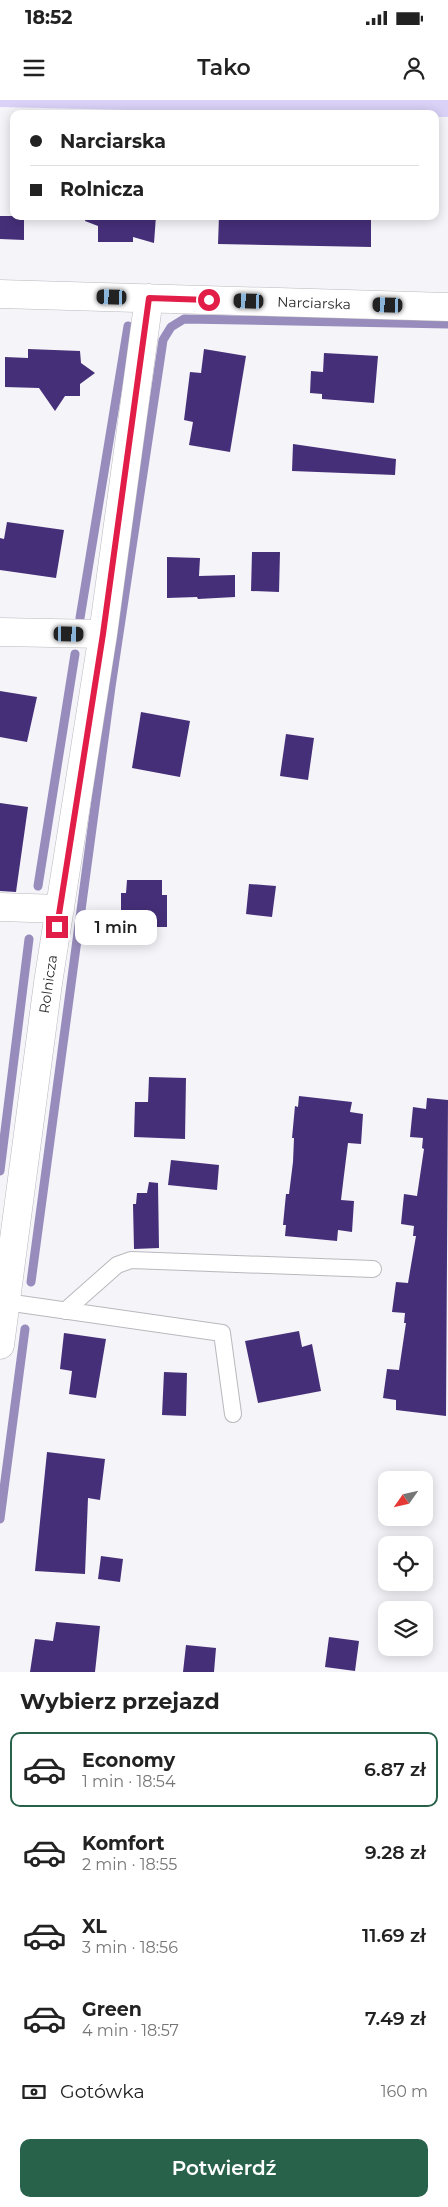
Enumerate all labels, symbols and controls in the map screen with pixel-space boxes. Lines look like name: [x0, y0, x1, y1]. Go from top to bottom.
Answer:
text: 18:52: [25, 6, 72, 29]
icon: menu: [20, 54, 48, 82]
text: Tako: [197, 54, 251, 81]
icon: person: [400, 54, 428, 82]
text: Narciarska: [60, 130, 166, 153]
text: Rolnicza: [60, 178, 144, 201]
car: [96, 289, 127, 305]
route start: [198, 289, 220, 311]
car: [233, 293, 264, 309]
street label: Narciarska: [277, 293, 351, 313]
car: [372, 297, 403, 313]
car: [53, 626, 84, 642]
callout: 1 min: [74, 910, 157, 944]
route end: [46, 916, 68, 938]
text: 1 min: [95, 918, 137, 937]
street label: Rolnicza: [35, 953, 61, 1015]
north arrow: [378, 1471, 432, 1526]
map controls: [378, 1471, 433, 1656]
button: locate: [378, 1536, 433, 1591]
button: layers: [378, 1601, 433, 1656]
text: Wybierz przejazd: [20, 1688, 220, 1715]
icon: car: [22, 1747, 67, 1792]
text: Economy: [82, 1749, 175, 1772]
text: 6.87 zł: [364, 1758, 426, 1781]
text: 1 min · 18:54: [82, 1772, 176, 1791]
icon: car: [22, 1830, 67, 1875]
text: Komfort: [82, 1832, 164, 1855]
text: 9.28 zł: [365, 1841, 426, 1864]
text: 2 min · 18:55: [82, 1855, 177, 1874]
icon: car: [22, 1913, 67, 1958]
text: XL: [82, 1915, 107, 1938]
text: 11.69 zł: [362, 1924, 426, 1947]
text: 3 min · 18:56: [82, 1938, 178, 1957]
icon: car: [22, 1996, 67, 2041]
text: Green: [82, 1998, 142, 2021]
text: 7.49 zł: [365, 2007, 426, 2030]
text: 4 min · 18:57: [82, 2021, 179, 2040]
icon: cash: [20, 2078, 48, 2106]
text: Gotówka: [60, 2080, 145, 2103]
text: 160 m: [381, 2082, 428, 2101]
button: Potwierdź: [20, 2139, 428, 2197]

